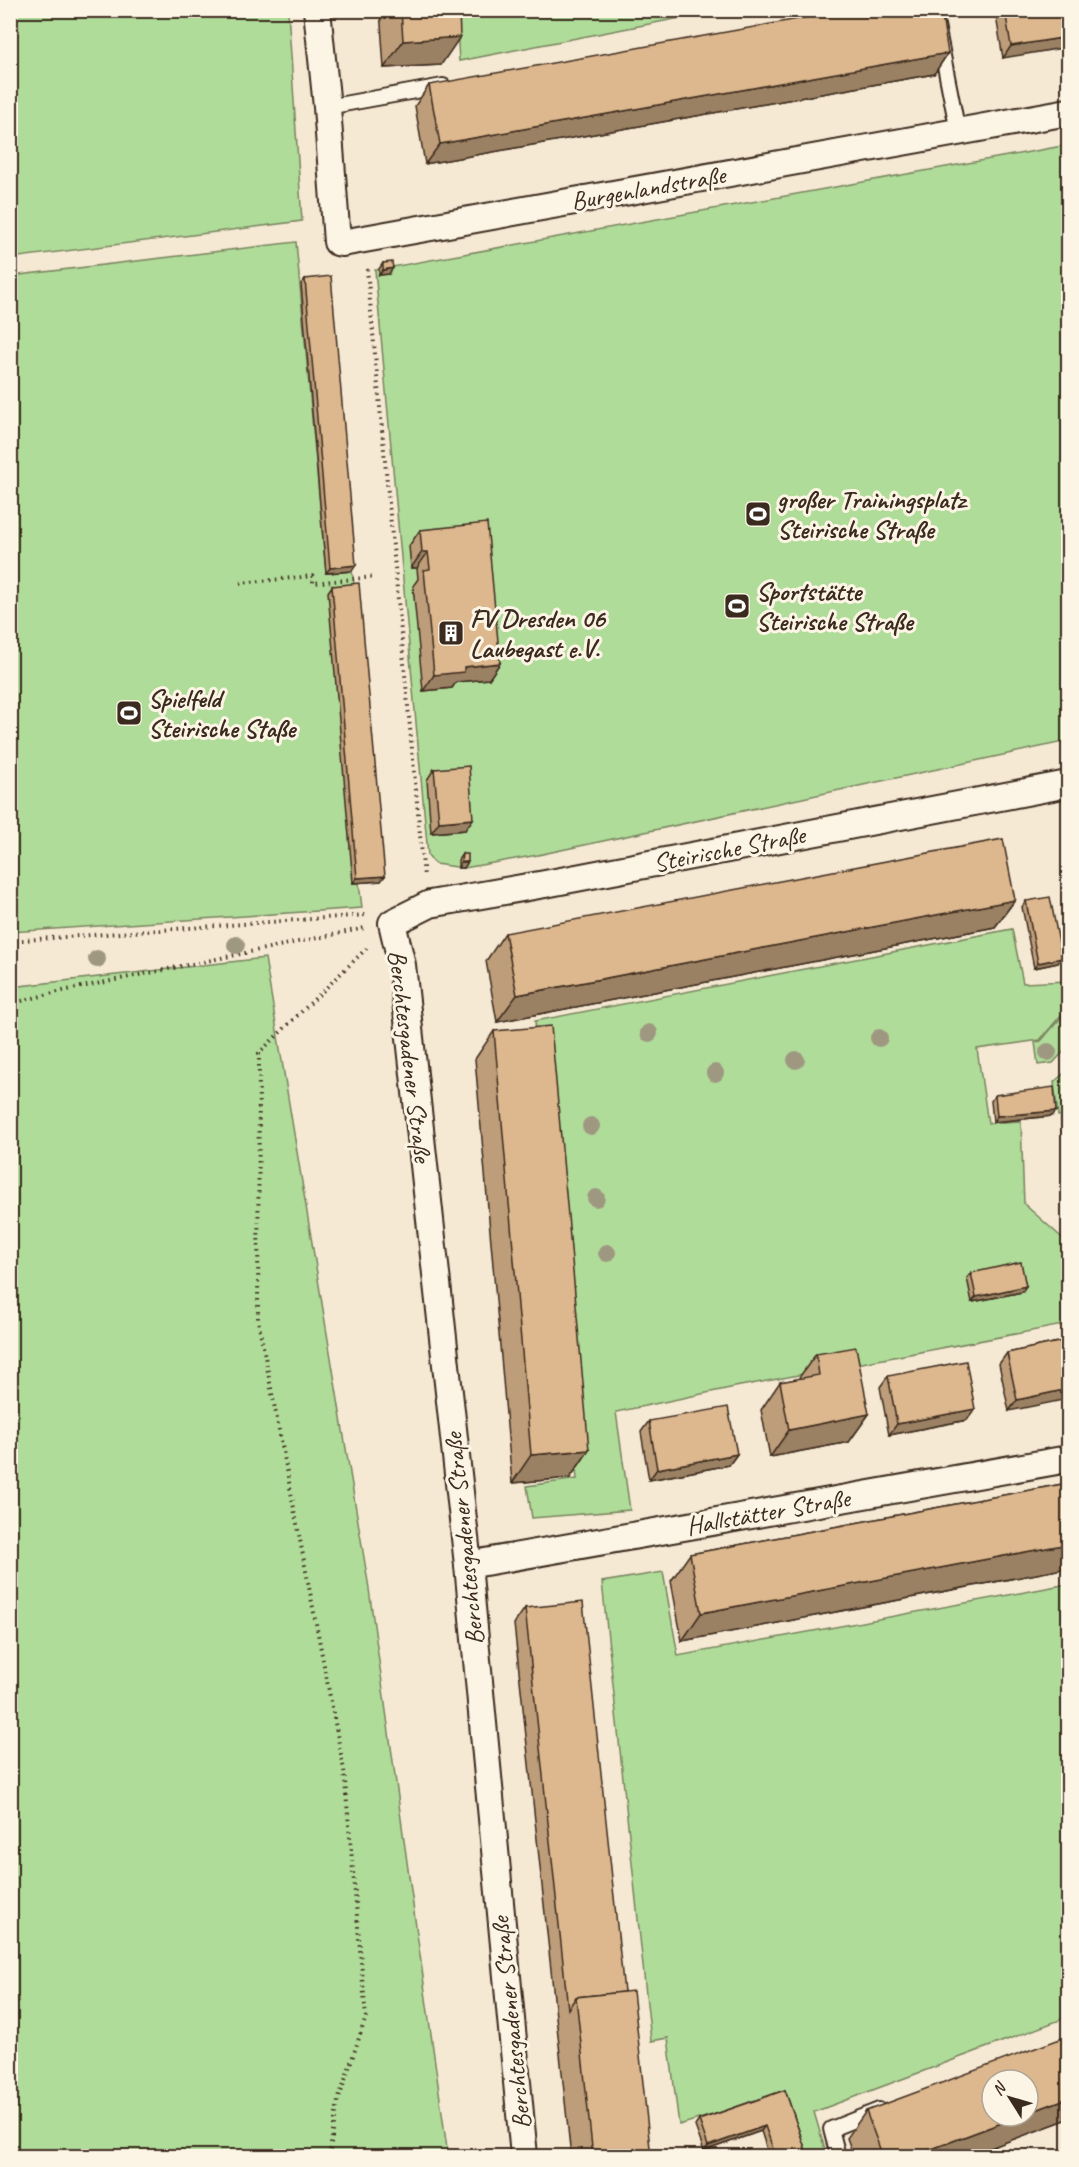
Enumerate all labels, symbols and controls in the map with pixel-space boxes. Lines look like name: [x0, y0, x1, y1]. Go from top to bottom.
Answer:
street label: Burgenlandstraße: [568, 158, 730, 218]
place label: großer Trainingsplatz Steirische Straße: [777, 483, 968, 546]
sports icon: großer Trainingsplatz Steirische Straße: [743, 499, 773, 529]
place label: Sportstätte Steirische Straße: [756, 575, 915, 638]
sports icon: Sportstätte Steirische Straße: [722, 591, 752, 621]
place label: FV Dresden 06 Laubegast e.V.: [470, 602, 607, 665]
building icon: FV Dresden 06 Laubegast e.V.: [436, 618, 466, 648]
place label: Spielfeld Steirische Staße: [148, 682, 297, 745]
sports icon: Spielfeld Steirische Staße: [114, 698, 144, 728]
street label: Steirische Straße: [650, 818, 810, 880]
street label: Berchtesgadener Straße: [381, 948, 440, 1166]
street label: Berchtesgadener Straße: [436, 1429, 492, 1647]
street label: Hallstätter Straße: [684, 1481, 855, 1543]
street label: Berchtesgadener Straße: [483, 1913, 539, 2131]
north arrow: [980, 2068, 1040, 2128]
text: N: [988, 2077, 1012, 2100]

